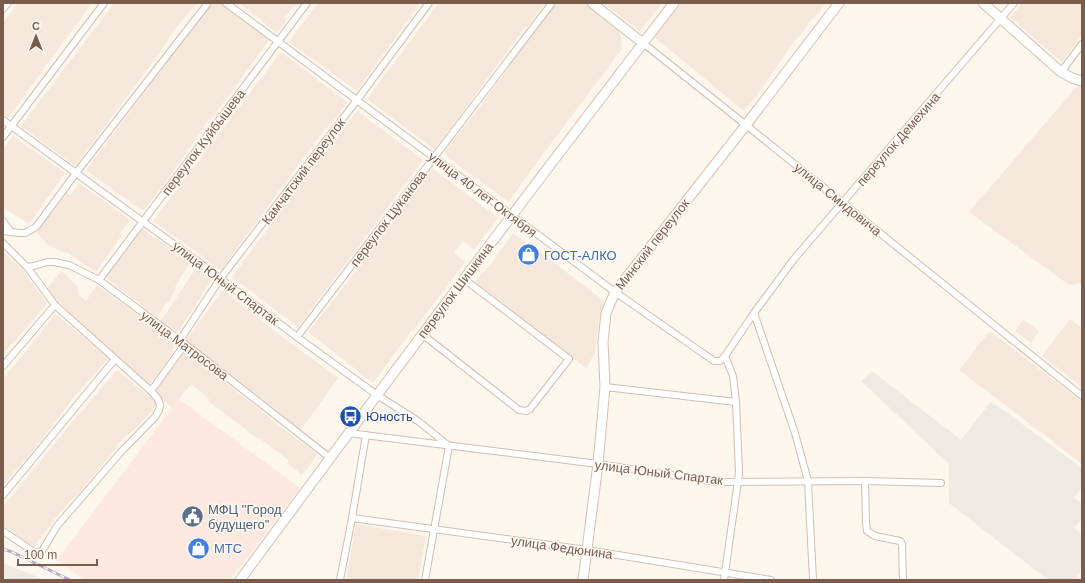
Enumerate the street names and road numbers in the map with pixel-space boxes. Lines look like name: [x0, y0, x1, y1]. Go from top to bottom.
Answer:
street label: переулок Куйбышева: [159, 86, 249, 198]
street label: переулок Демехина: [854, 89, 944, 189]
street label: Камчатский переулок: [259, 115, 348, 227]
street label: улица 40 лет Октября: [426, 149, 540, 240]
street label: улица Смидовича: [791, 160, 885, 240]
street label: переулок Цуканова: [347, 167, 430, 269]
street label: Минский переулок: [612, 196, 693, 293]
street label: улица Юный Спартак: [170, 239, 282, 328]
street label: переулок Шишкина: [414, 239, 497, 341]
street label: улица Матросова: [138, 308, 232, 384]
street label: улица Юный Спартак: [594, 457, 724, 488]
street label: улица Федюнина: [510, 533, 614, 562]

